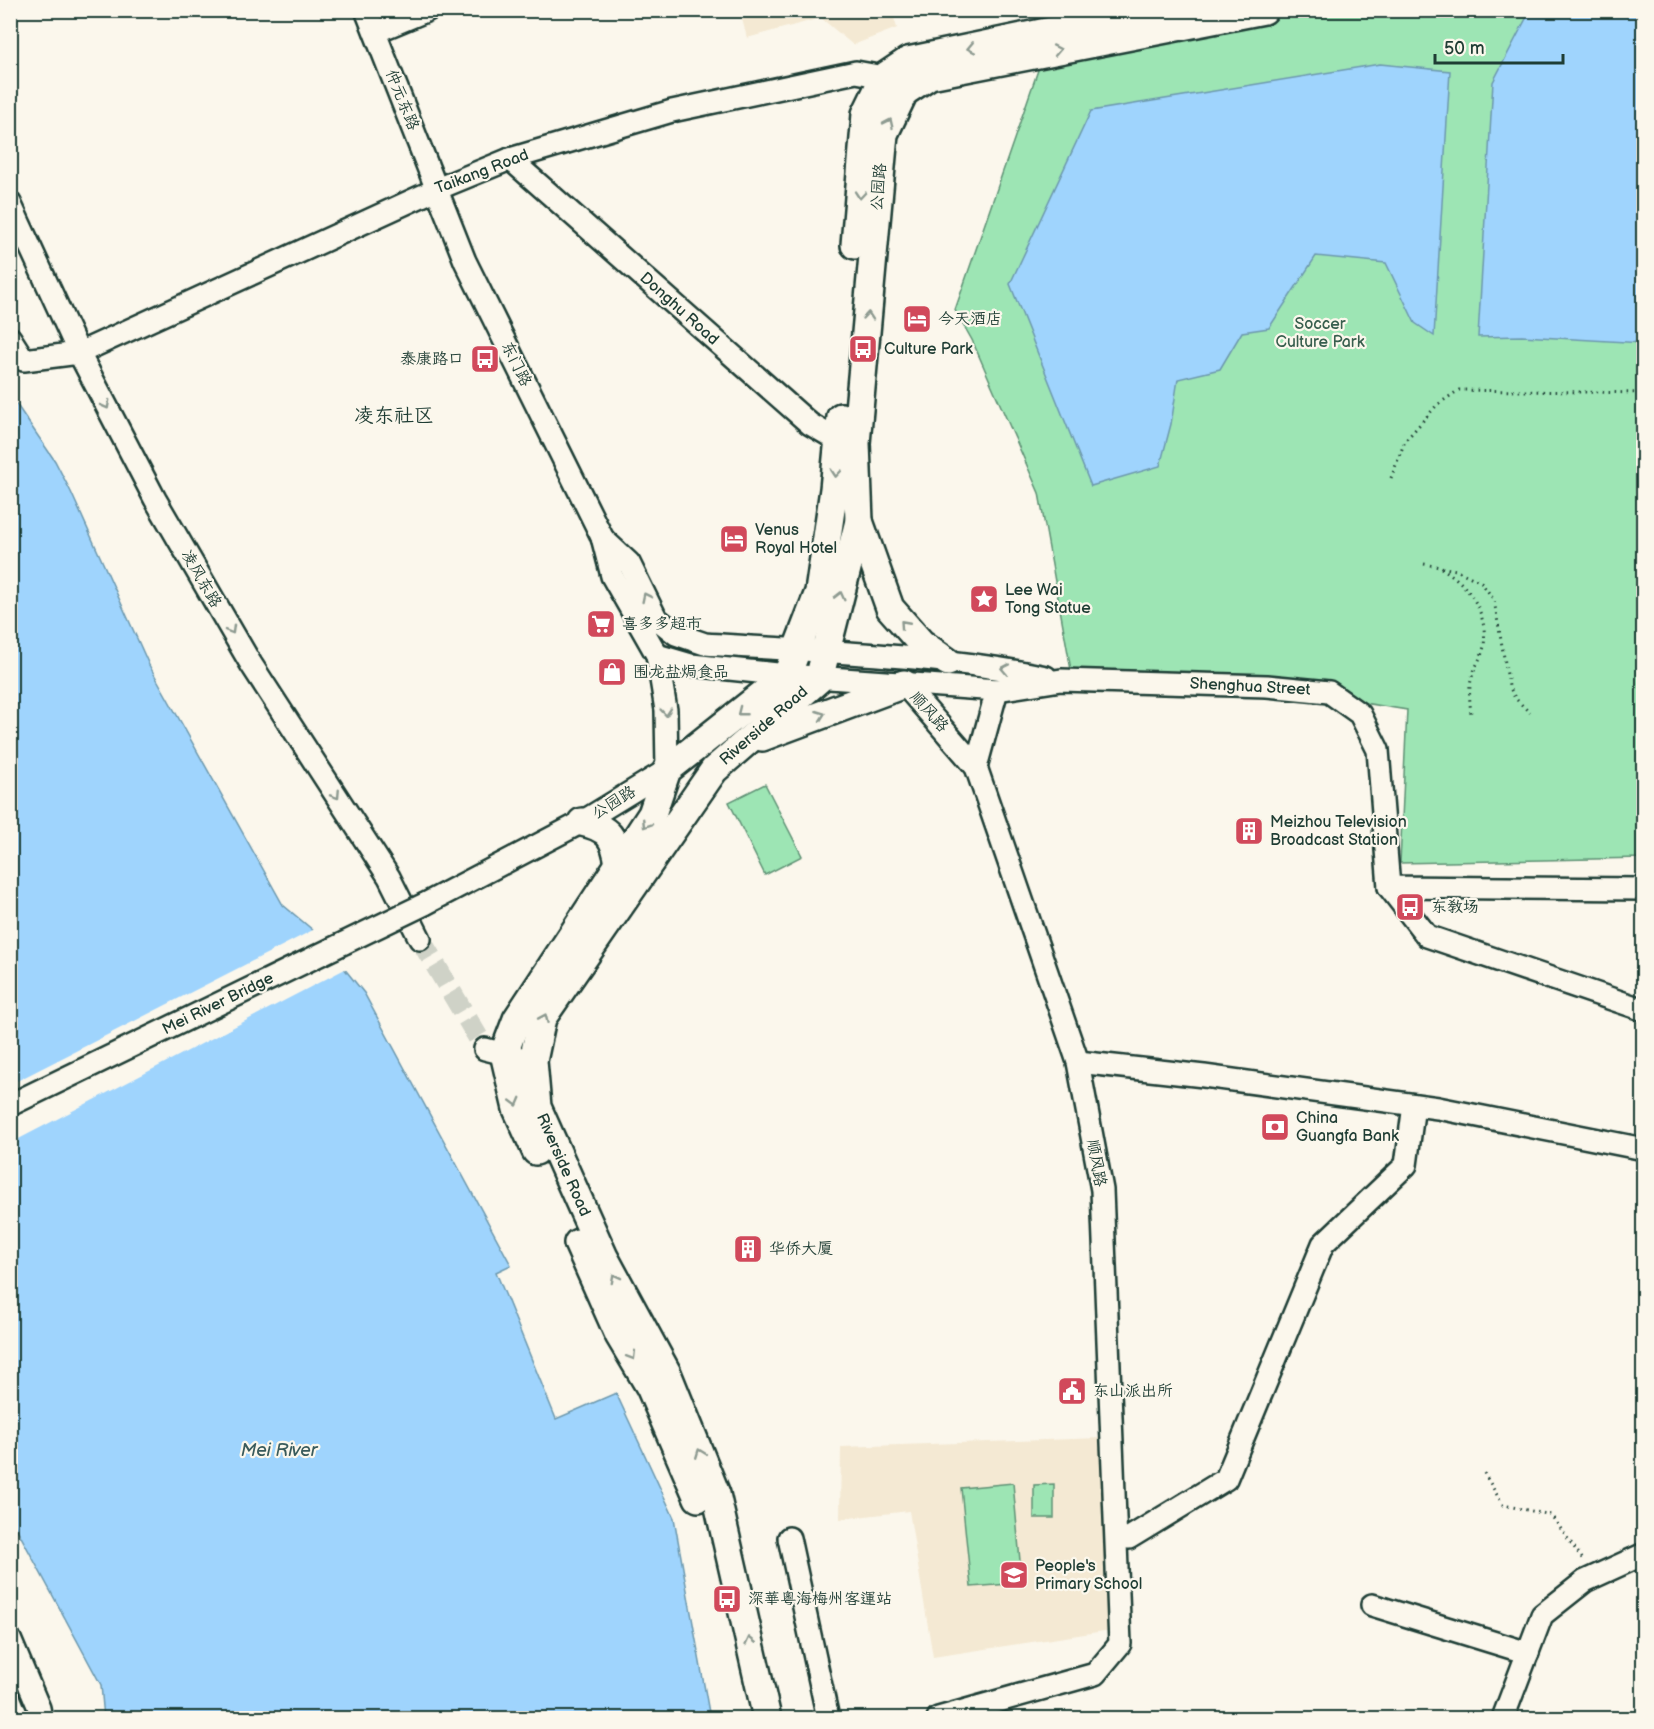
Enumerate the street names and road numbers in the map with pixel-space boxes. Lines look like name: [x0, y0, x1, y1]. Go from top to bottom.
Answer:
street label: 仲元东路: [381, 67, 423, 133]
street label: Taikang Road: [433, 145, 531, 199]
street label: 公园路: [867, 162, 891, 212]
street label: Donghu Road: [636, 269, 722, 349]
street label: 东门路: [497, 338, 535, 390]
street label: 凌风东路: [177, 547, 225, 611]
street label: Shenghua Street: [1189, 674, 1311, 700]
street label: Riverside Road: [716, 683, 812, 769]
street label: 顺风路: [906, 688, 952, 736]
street label: 公园路: [589, 782, 639, 824]
street label: Mei River Bridge: [159, 969, 277, 1039]
street label: Riverside Road: [532, 1111, 594, 1219]
street label: 顺风路: [1082, 1138, 1110, 1188]

